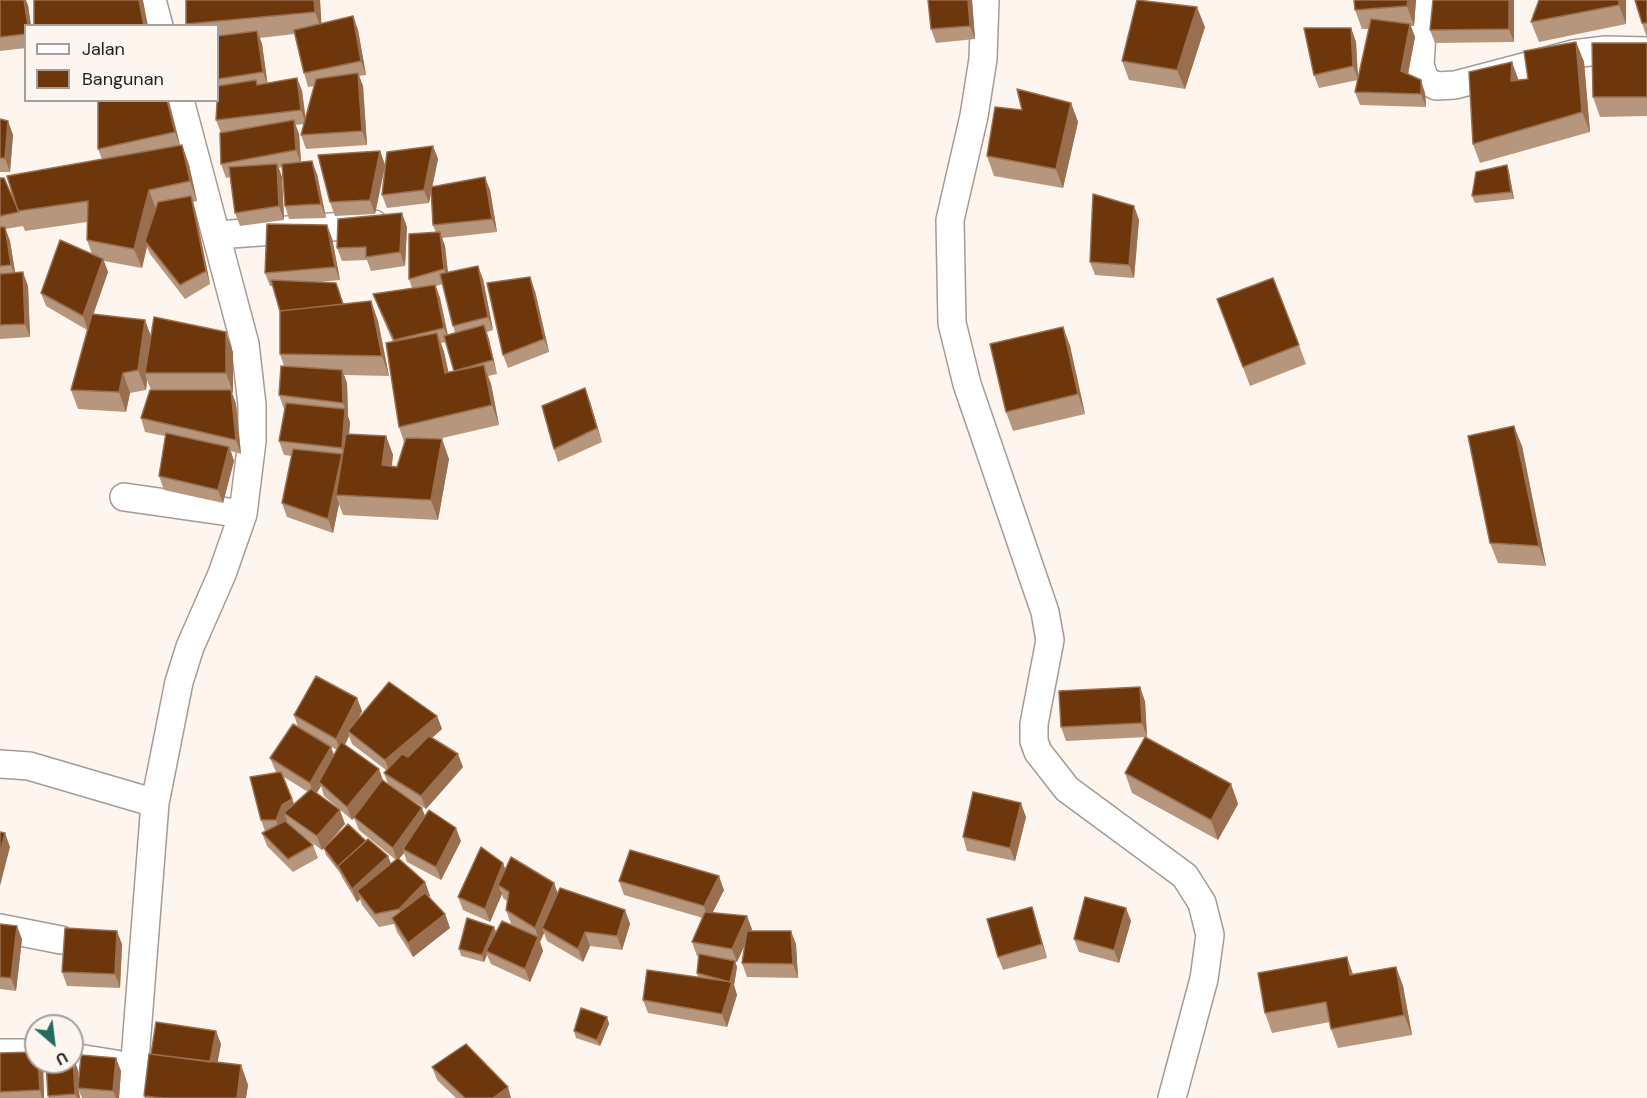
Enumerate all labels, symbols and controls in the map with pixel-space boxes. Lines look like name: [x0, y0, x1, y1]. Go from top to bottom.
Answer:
legend: [24, 24, 219, 102]
text: Jalan: [82, 37, 125, 61]
text: Bangunan: [82, 67, 164, 91]
north arrow: [24, 1014, 84, 1074]
text: U: [52, 1047, 72, 1070]

